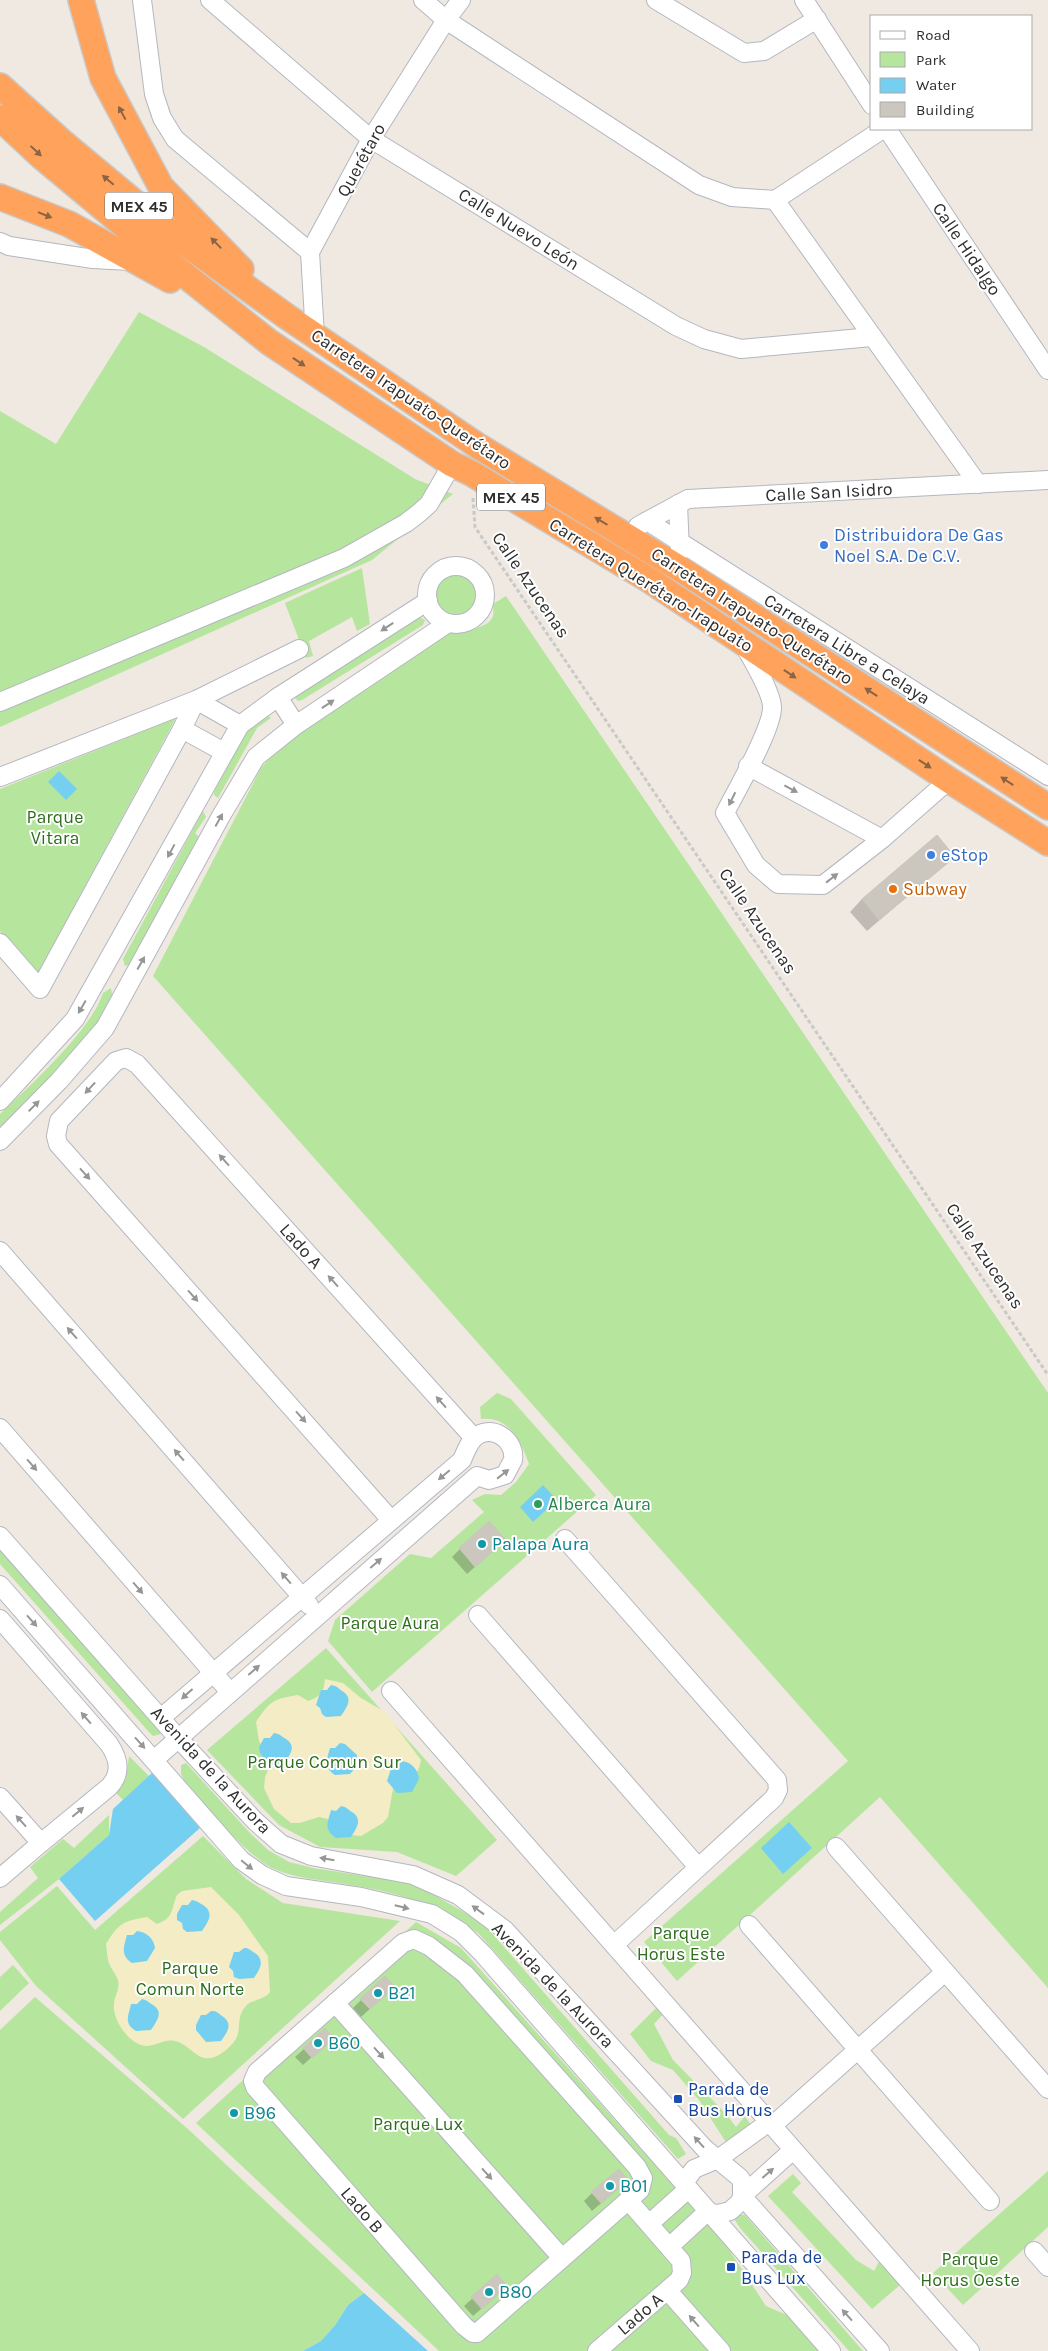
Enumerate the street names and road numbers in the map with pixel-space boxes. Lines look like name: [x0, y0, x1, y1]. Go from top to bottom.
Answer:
street label: Querétaro: [332, 119, 390, 201]
street label: Calle Nuevo León: [454, 183, 584, 275]
road number: MEX 45: [105, 192, 173, 220]
street label: Calle Hidalgo: [928, 198, 1006, 300]
street label: Carretera Irapuato-Querétaro: [307, 324, 515, 474]
street label: Calle San Isidro: [765, 478, 893, 506]
road number: MEX 45: [477, 484, 545, 511]
street label: Carretera Querétaro-Irapuato: [545, 513, 757, 657]
street label: Calle Azucenas: [487, 528, 575, 642]
street label: Carretera Irapuato-Querétaro: [647, 542, 857, 690]
street label: Carretera Libre a Celaya: [760, 589, 934, 709]
street label: Calle Azucenas: [714, 864, 802, 978]
street label: Calle Azucenas: [941, 1199, 1029, 1313]
street label: Lado A: [275, 1219, 327, 1273]
street label: Avenida de la Aurora: [146, 1702, 276, 1838]
street label: Avenida de la Aurora: [487, 1917, 619, 2053]
street label: Lado B: [336, 2182, 388, 2238]
street label: Lado A: [613, 2288, 667, 2340]

